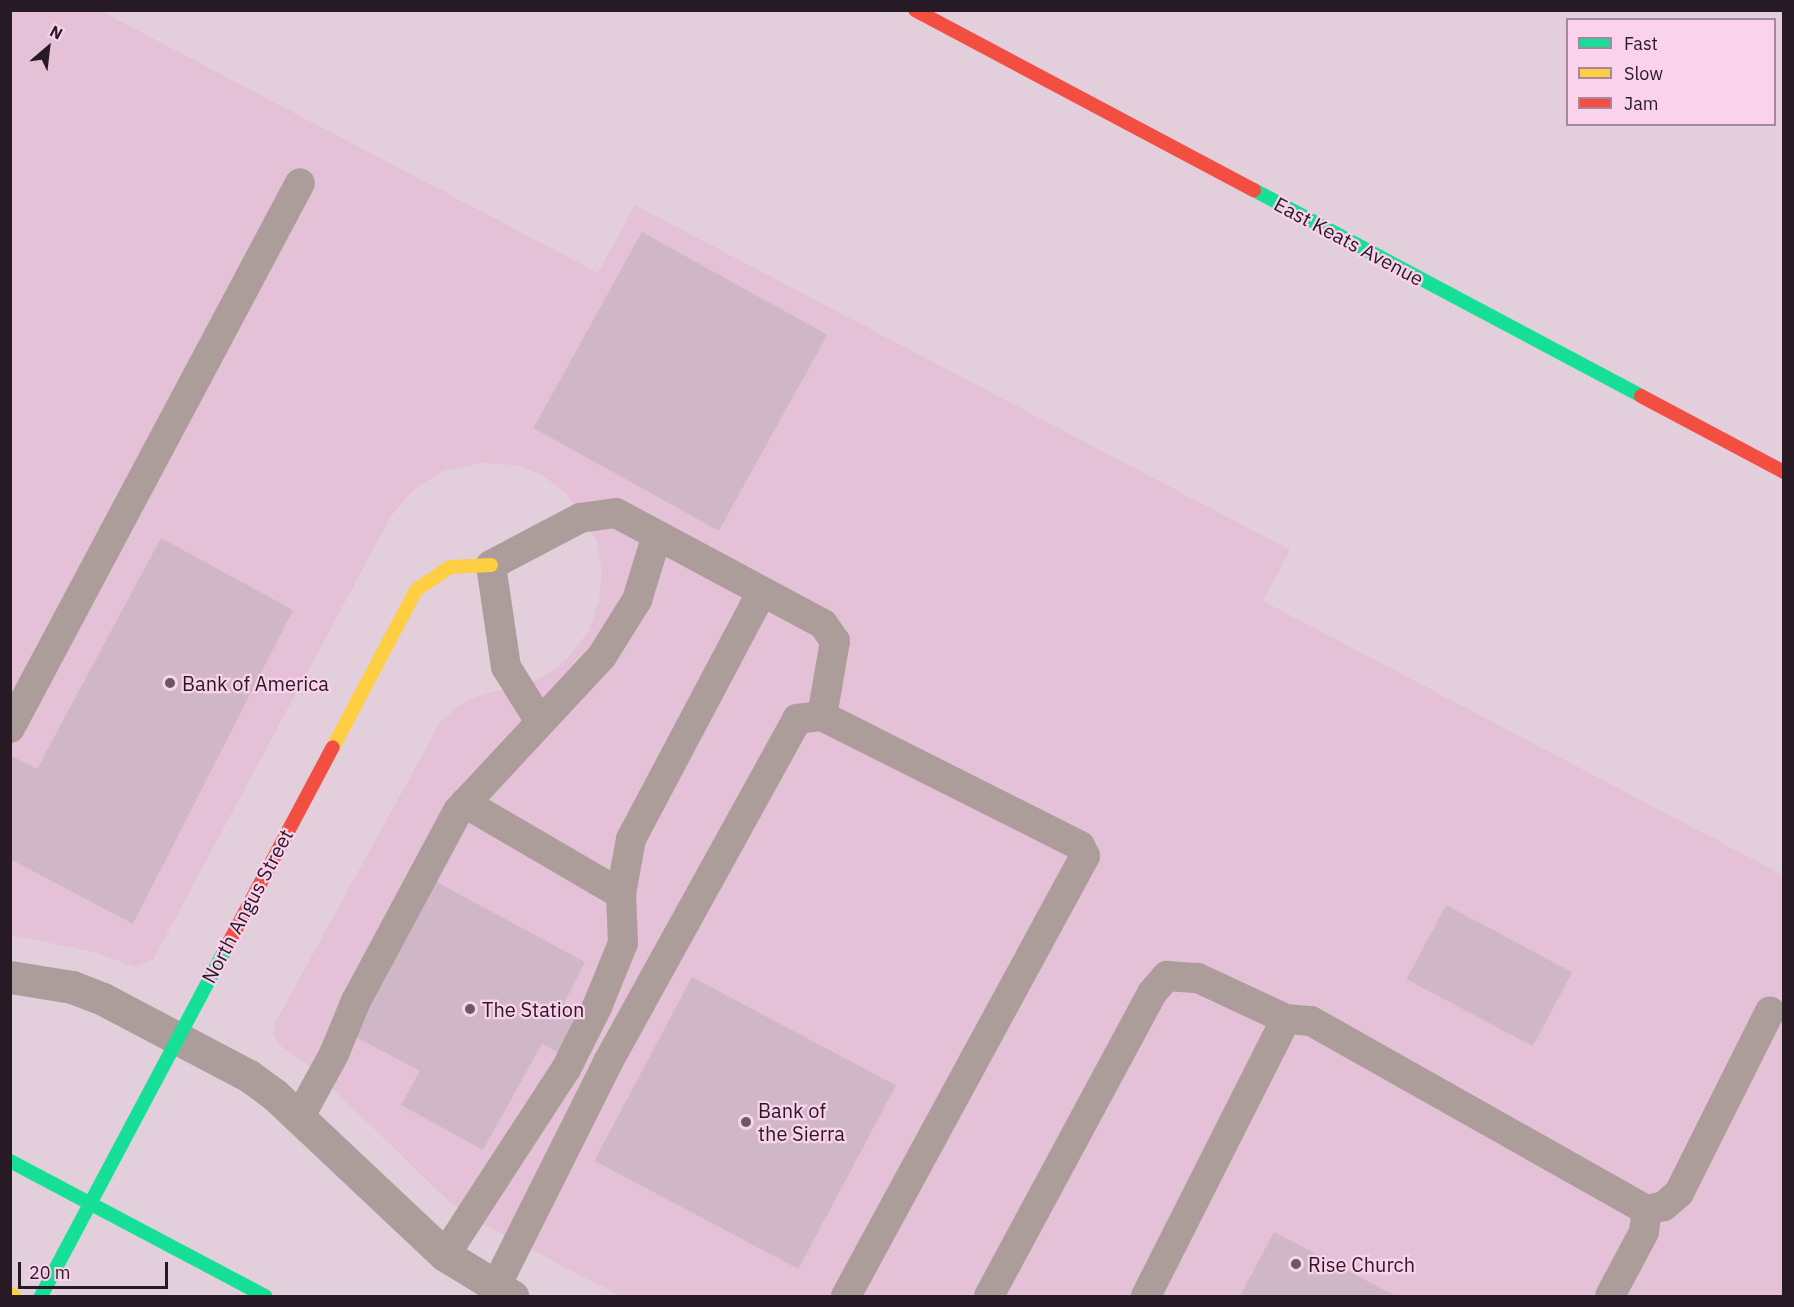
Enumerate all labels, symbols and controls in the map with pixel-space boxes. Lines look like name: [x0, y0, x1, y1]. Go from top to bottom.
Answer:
north arrow: [18, 18, 78, 78]
legend: [1566, 18, 1776, 126]
text: N: [47, 21, 66, 44]
text: Fast: [1624, 32, 1658, 55]
text: Slow: [1624, 62, 1663, 85]
text: Jam: [1624, 92, 1659, 115]
street label: East Keats Avenue: [1270, 191, 1428, 291]
place label: Bank of America: [182, 671, 329, 695]
marker: Bank of America: [163, 676, 177, 690]
street label: North Angus Street: [196, 825, 298, 987]
place label: The Station: [482, 997, 584, 1021]
marker: The Station: [463, 1002, 477, 1016]
place label: Bank of the Sierra: [758, 1098, 845, 1145]
marker: Bank of the Sierra: [739, 1115, 753, 1129]
scale bar: [21, 1250, 171, 1288]
place label: Rise Church: [1308, 1252, 1415, 1276]
marker: Rise Church: [1289, 1257, 1303, 1271]
text: 20 m: [29, 1261, 71, 1284]

